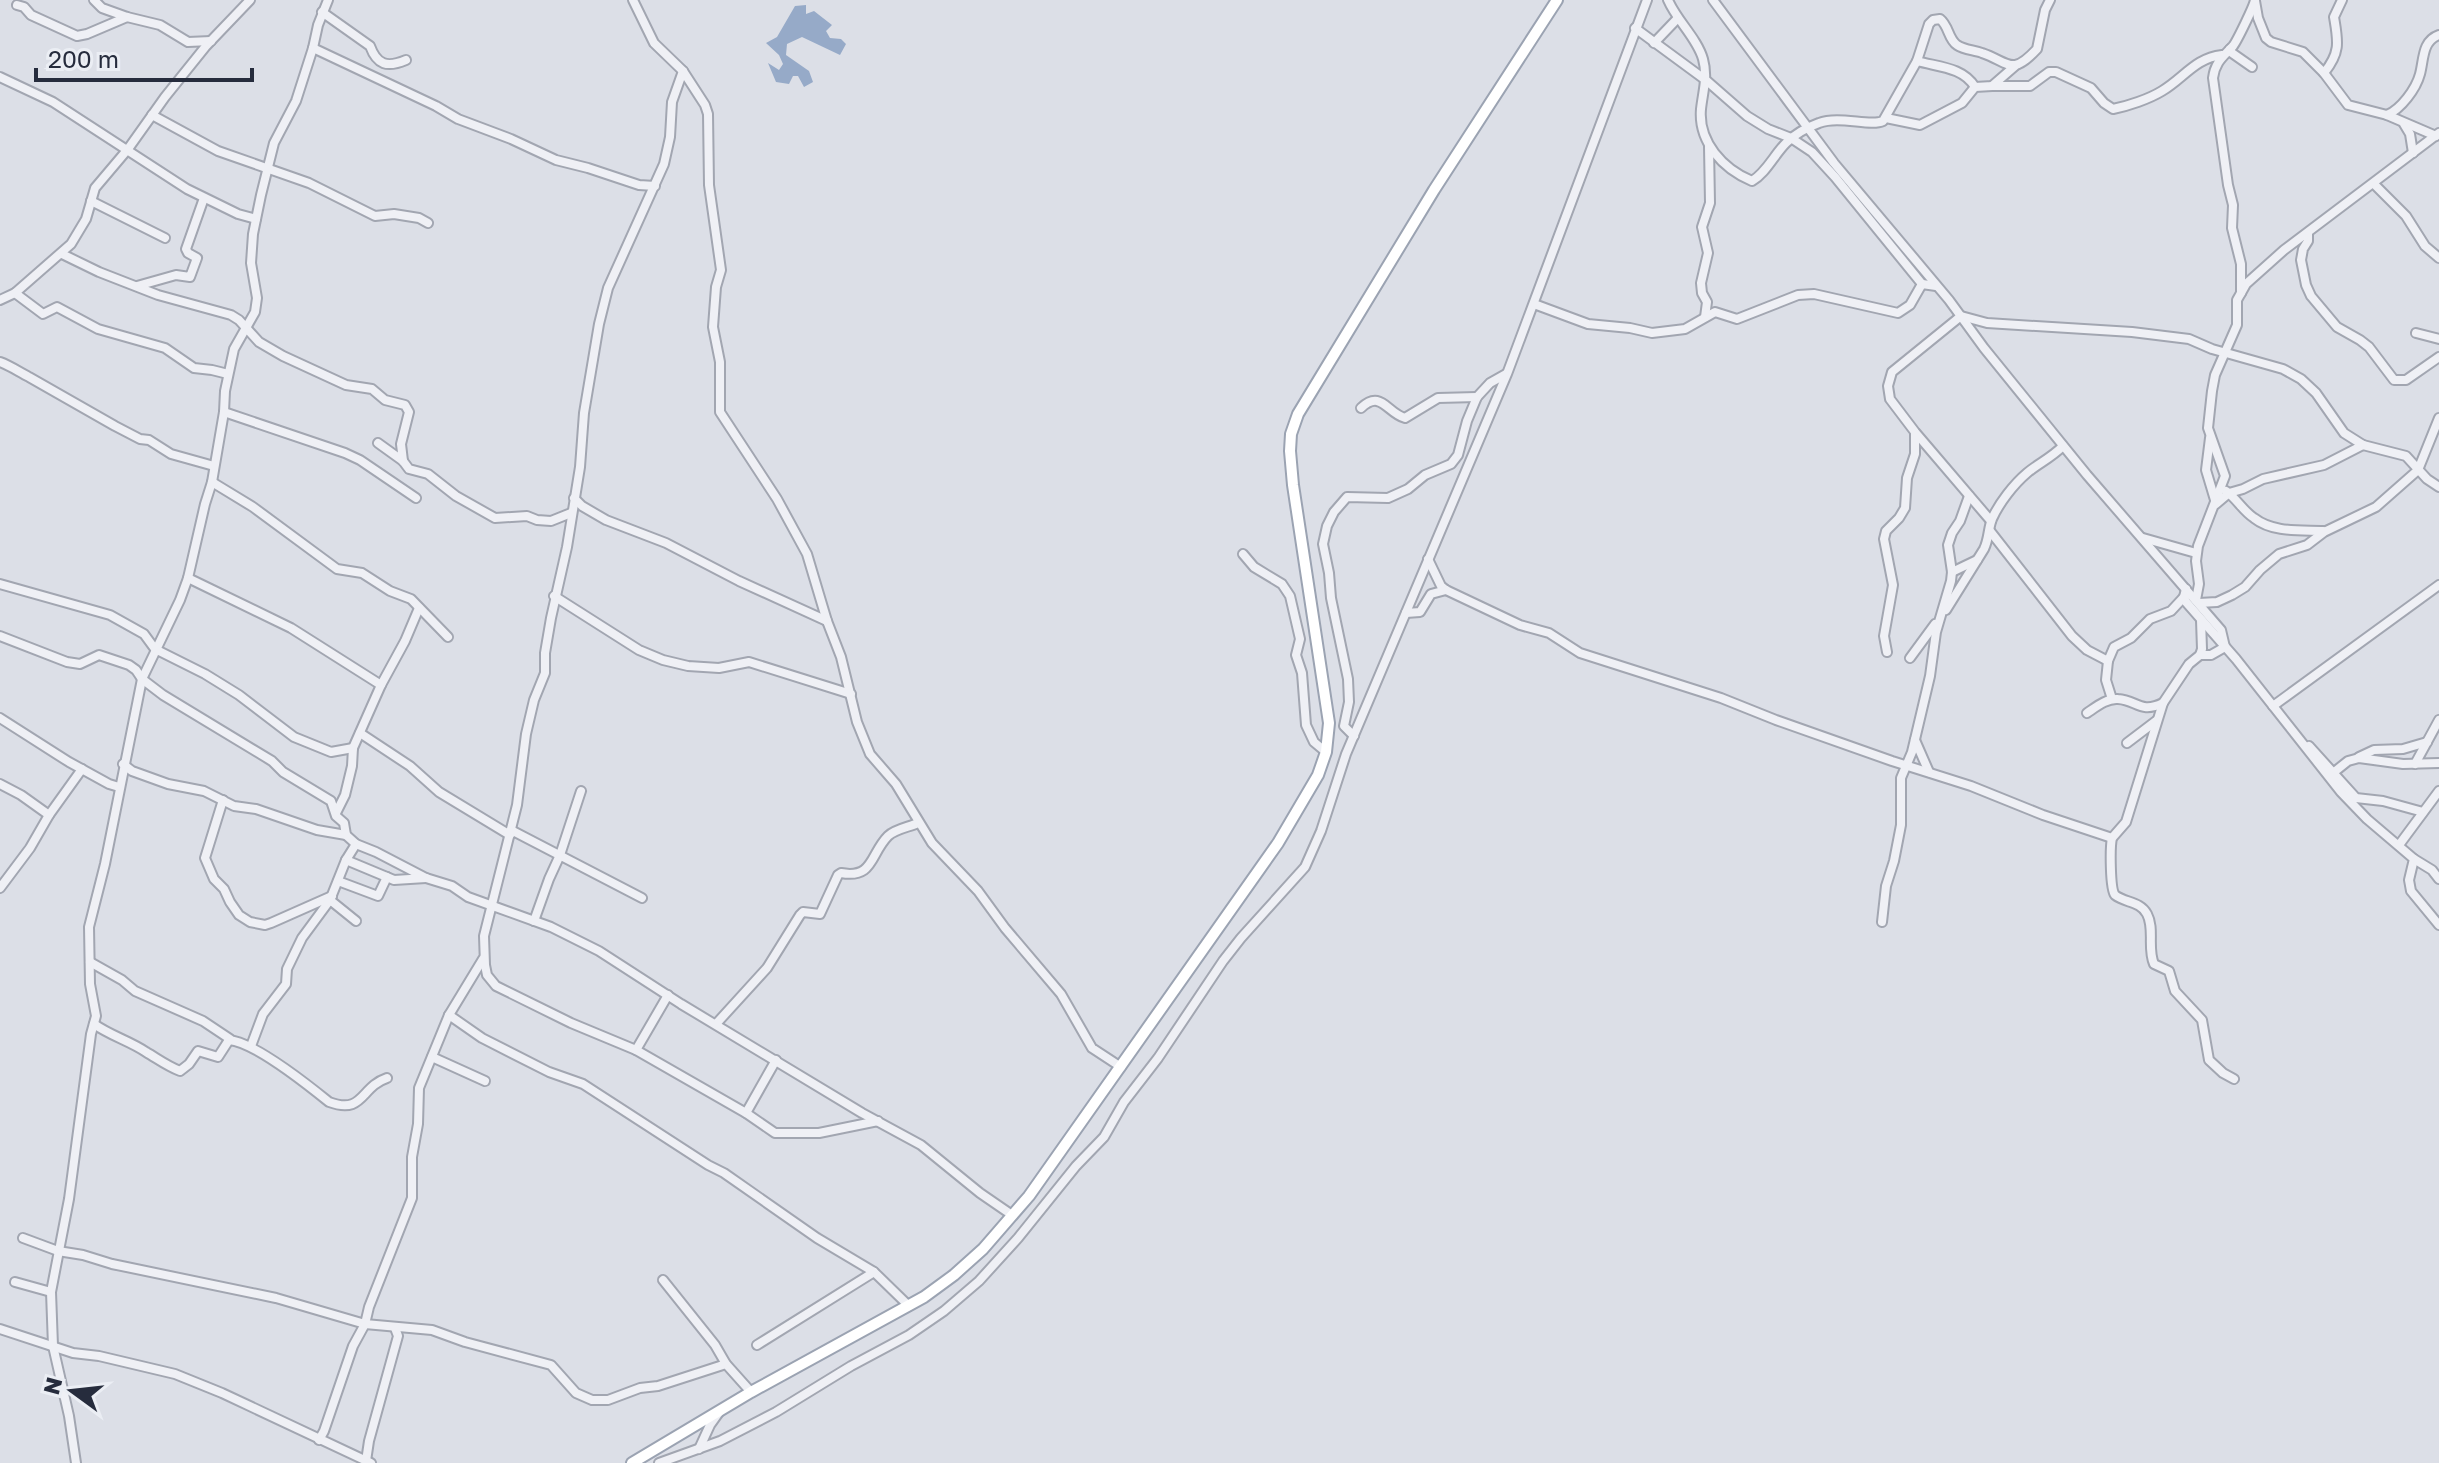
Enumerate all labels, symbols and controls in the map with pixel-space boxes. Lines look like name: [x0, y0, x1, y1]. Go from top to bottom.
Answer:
scale bar: [36, 32, 252, 82]
text: 200 m: [48, 44, 119, 73]
north arrow: [32, 1351, 112, 1431]
text: N: [37, 1374, 67, 1397]

